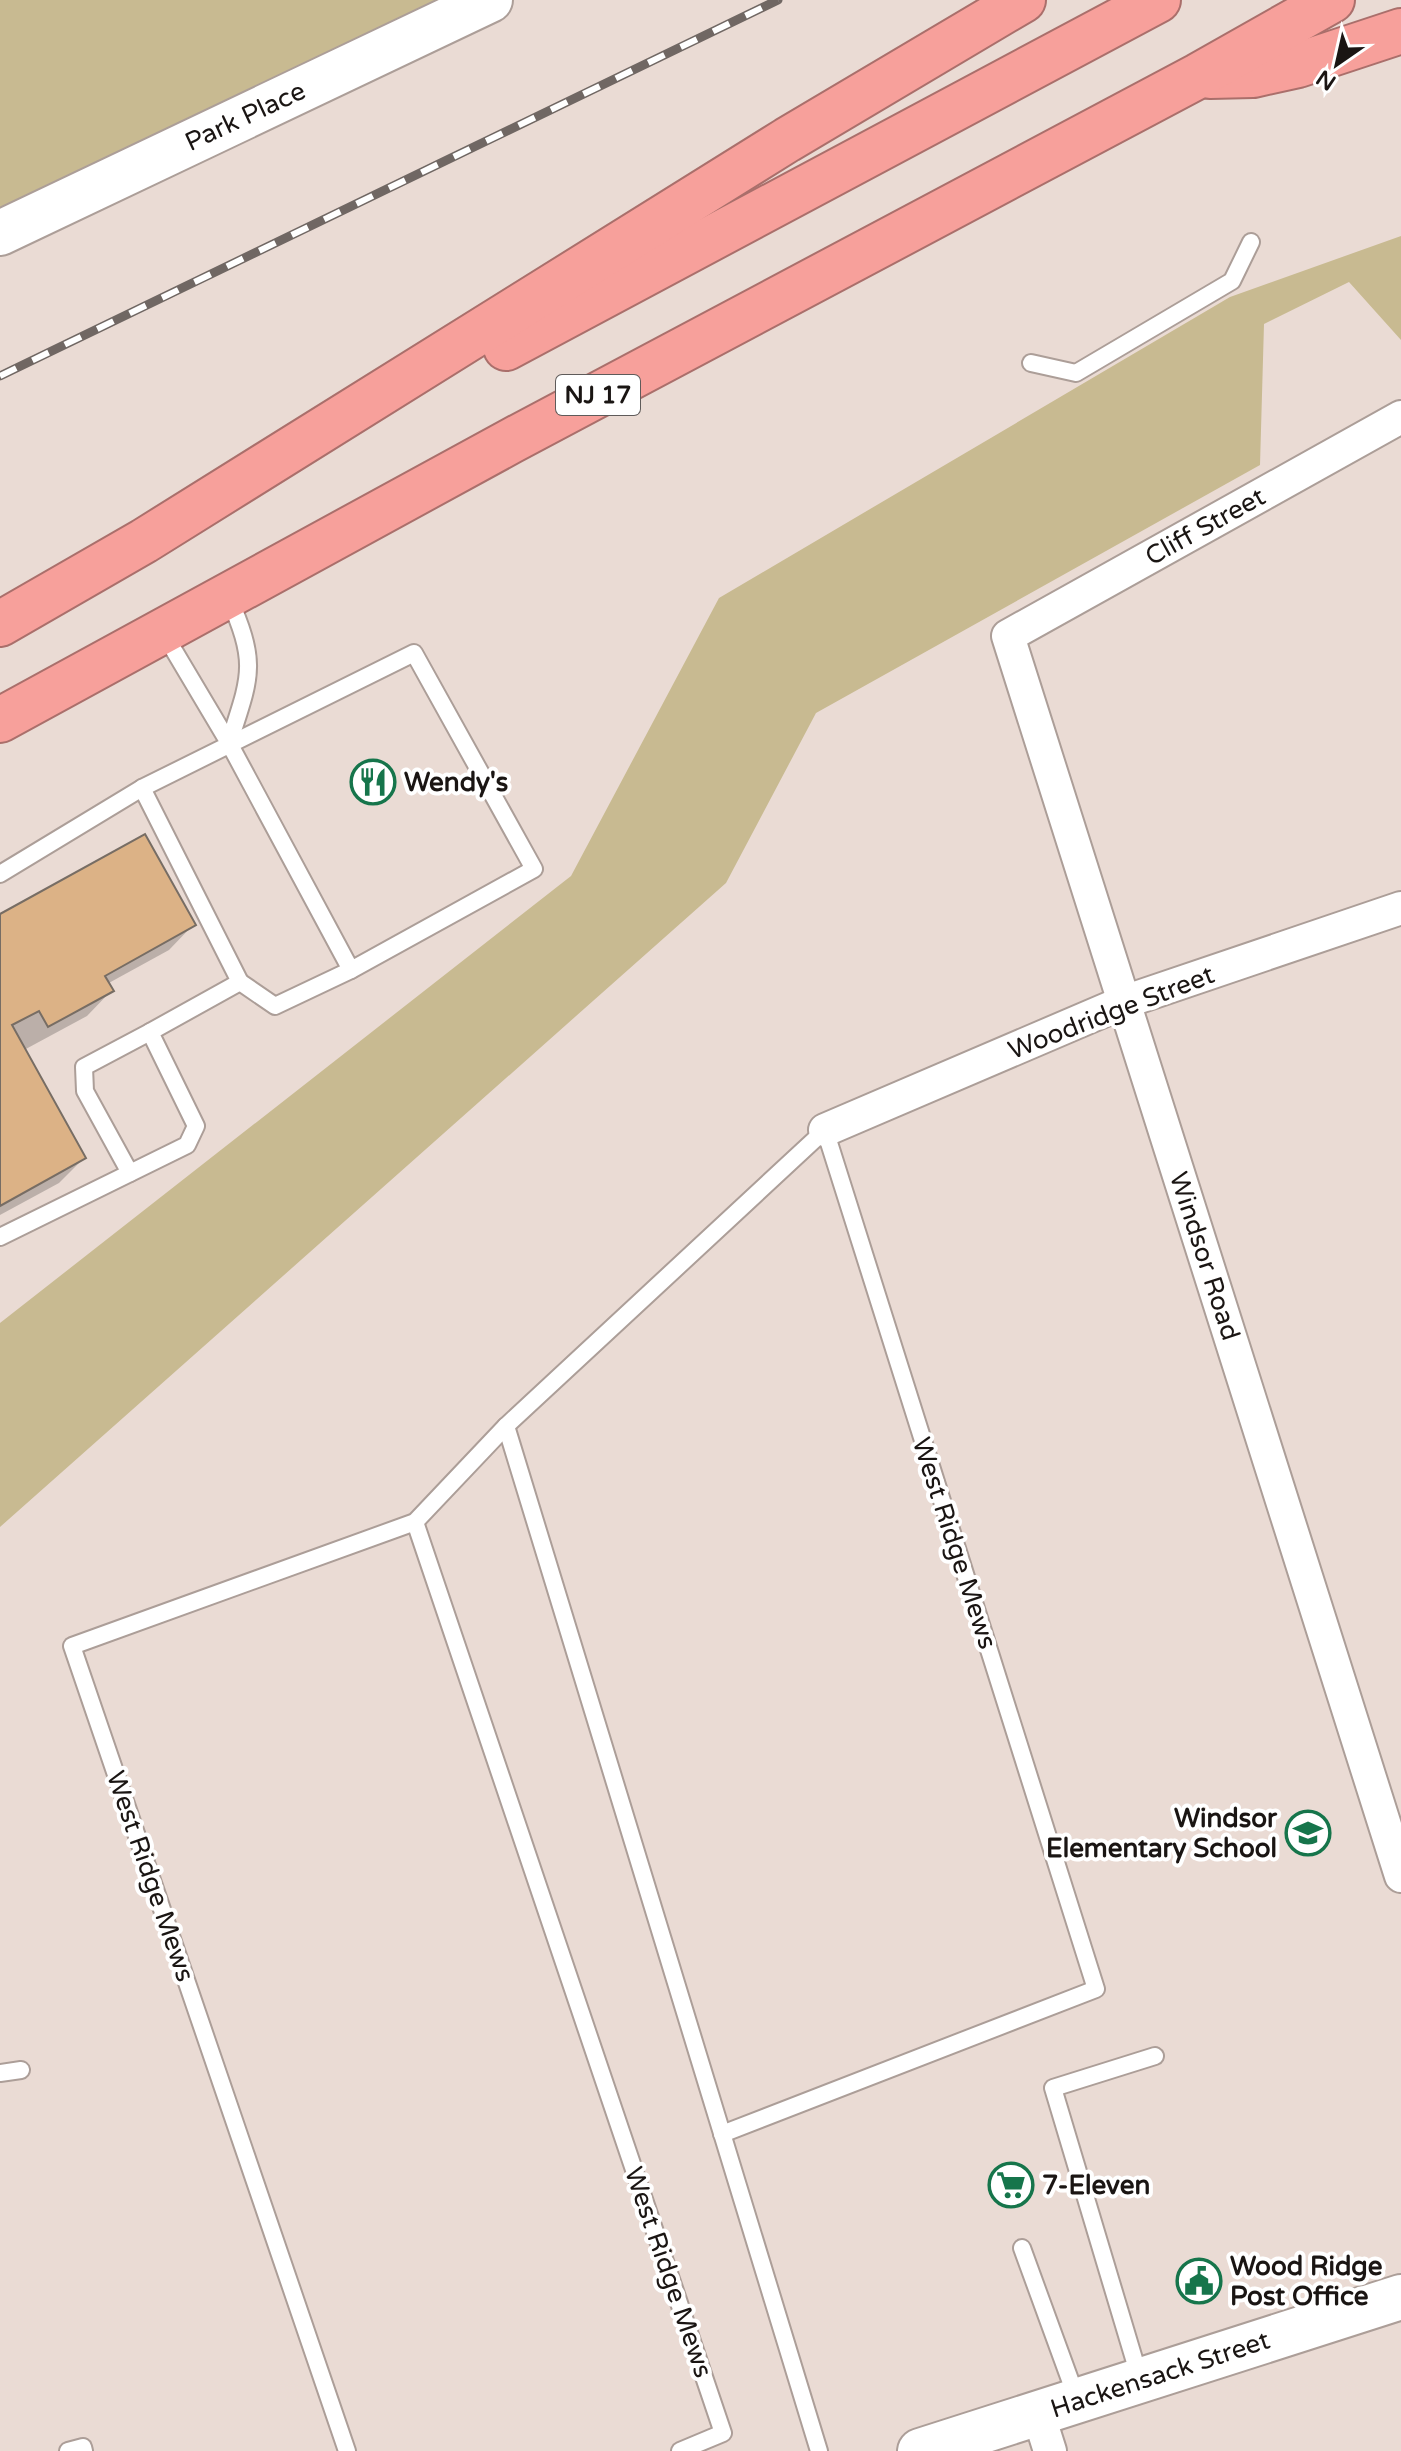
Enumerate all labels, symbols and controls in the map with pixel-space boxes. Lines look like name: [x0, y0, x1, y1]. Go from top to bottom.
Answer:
north arrow: [1297, 24, 1377, 104]
text: N: [1312, 64, 1341, 95]
street label: Park Place: [180, 75, 310, 158]
road number: NJ 17: [556, 375, 640, 415]
street label: Cliff Street: [1140, 481, 1271, 572]
restaurant icon: Wendy's: [349, 758, 397, 806]
place label: Wendy's: [404, 767, 508, 798]
street label: Woodridge Street: [1004, 959, 1219, 1066]
street label: Windsor Road: [1163, 1168, 1246, 1344]
street label: West Ridge Mews: [906, 1433, 1003, 1653]
street label: West Ridge Mews: [100, 1767, 201, 1985]
place label: Windsor Elementary School: [1046, 1803, 1278, 1864]
school or university icon: Windsor Elementary School: [1284, 1809, 1332, 1857]
supermarket icon: 7-Eleven: [987, 2161, 1035, 2209]
street label: West Ridge Mews: [618, 2163, 719, 2381]
place label: 7-Eleven: [1042, 2170, 1150, 2201]
place label: Wood Ridge Post Office: [1230, 2251, 1383, 2312]
public building icon: Wood Ridge Post Office: [1175, 2257, 1223, 2305]
street label: Hackensack Street: [1047, 2324, 1274, 2425]

